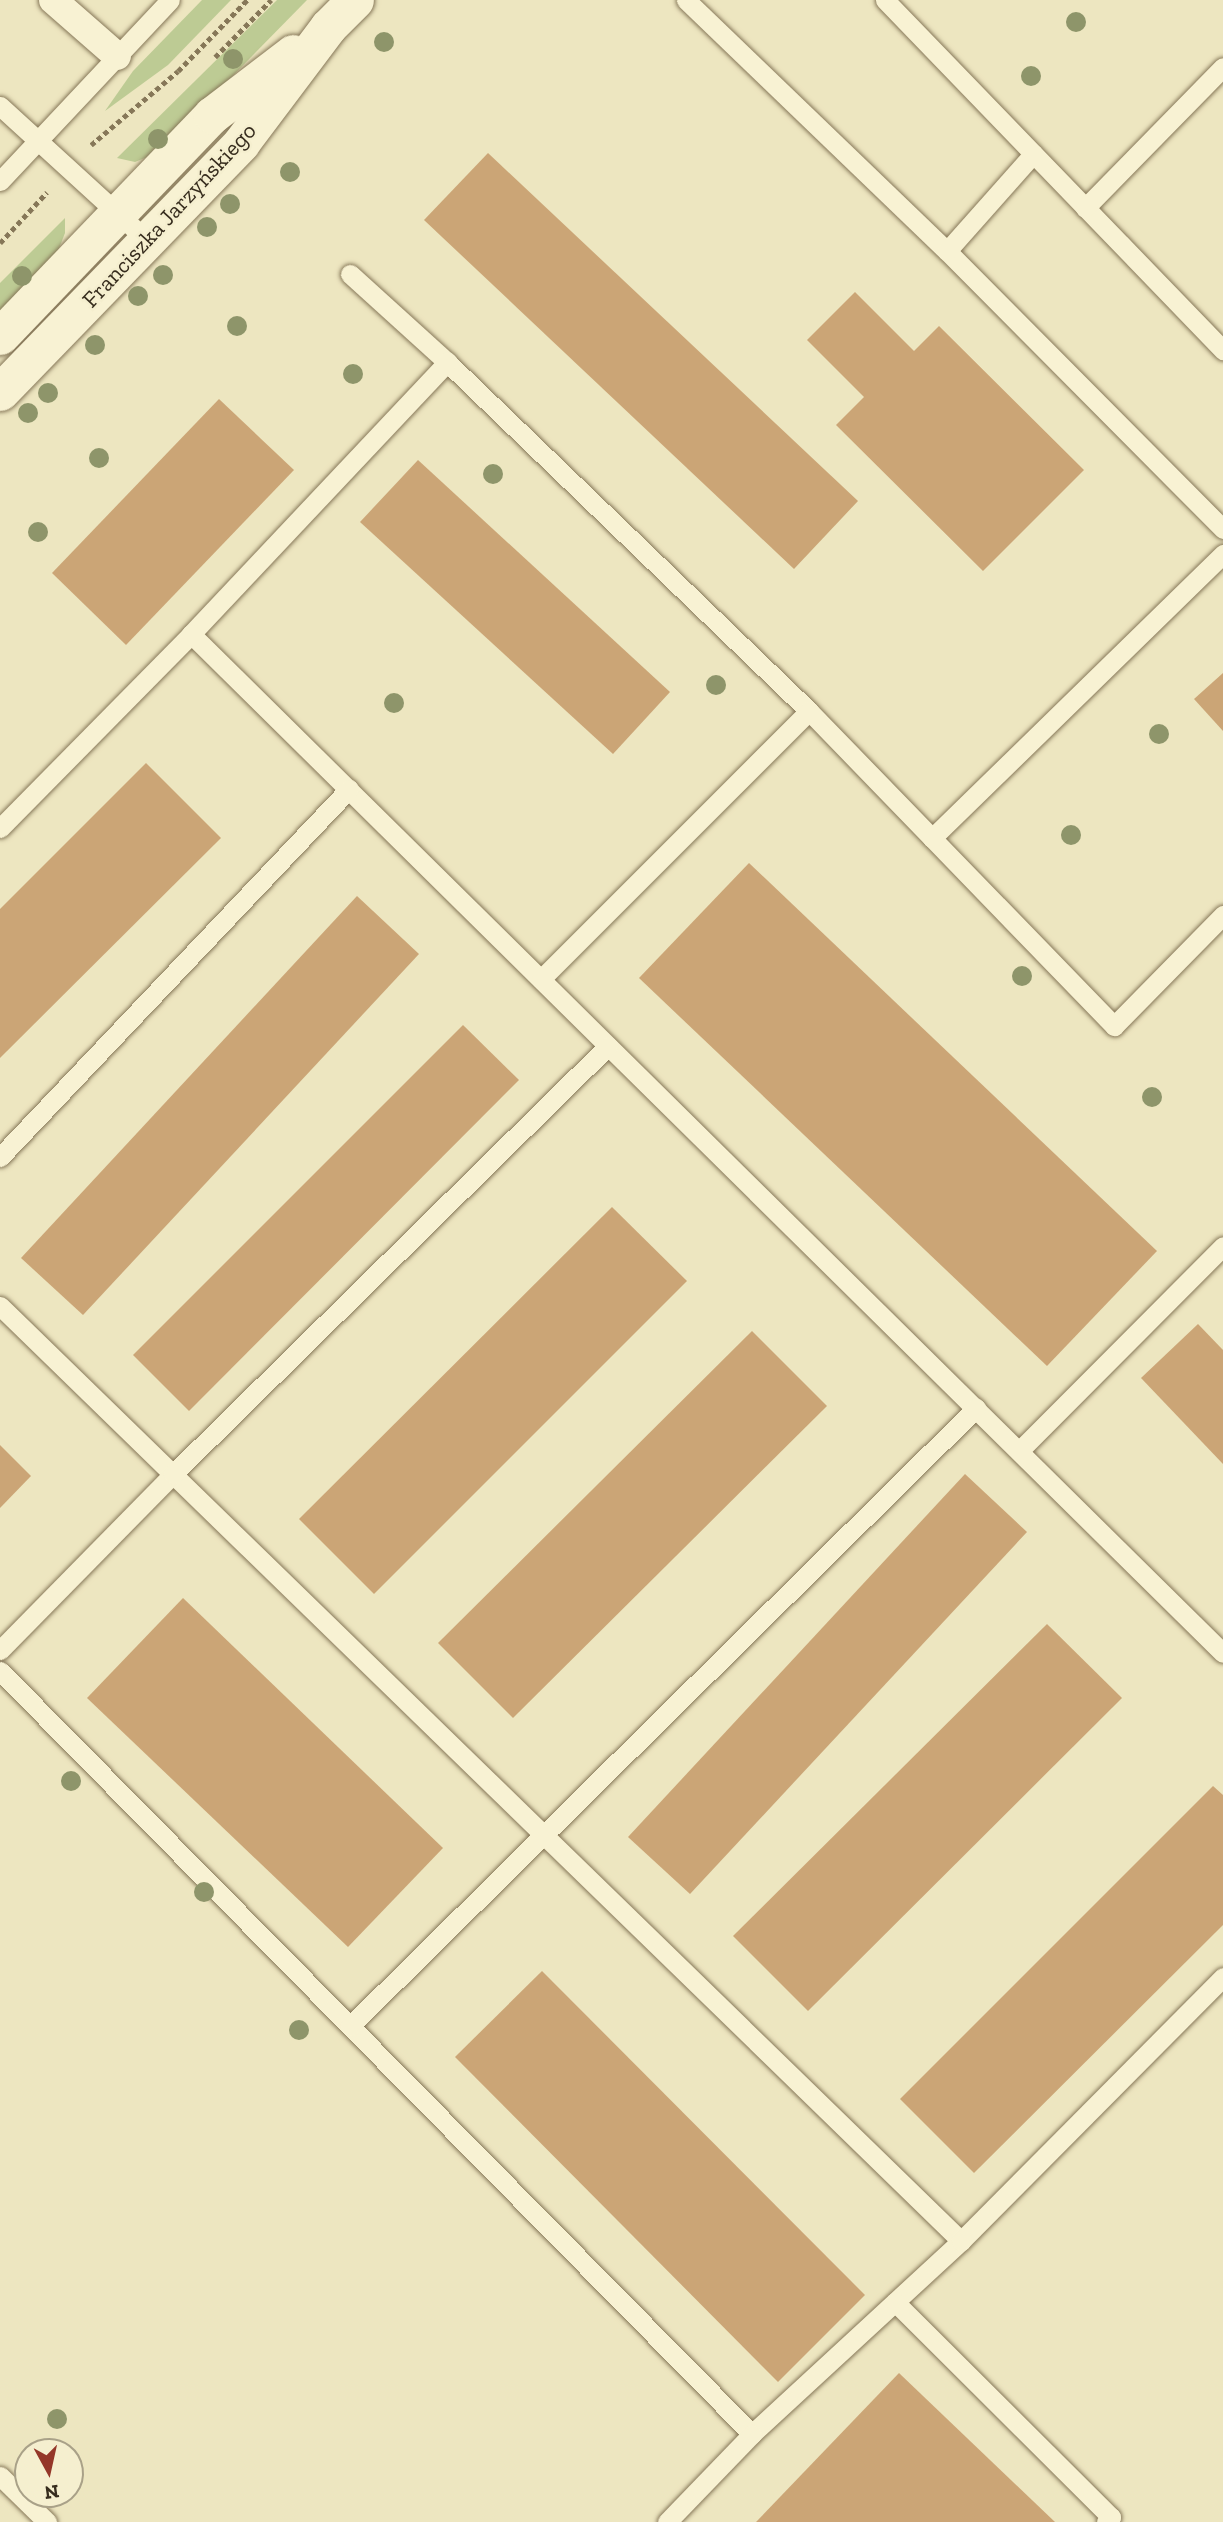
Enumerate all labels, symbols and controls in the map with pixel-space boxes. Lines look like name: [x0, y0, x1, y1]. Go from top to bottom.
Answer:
street label: Franciszka Jarzyńskiego: [76, 117, 262, 313]
north arrow: [14, 2438, 84, 2508]
text: N: [43, 2480, 60, 2505]

